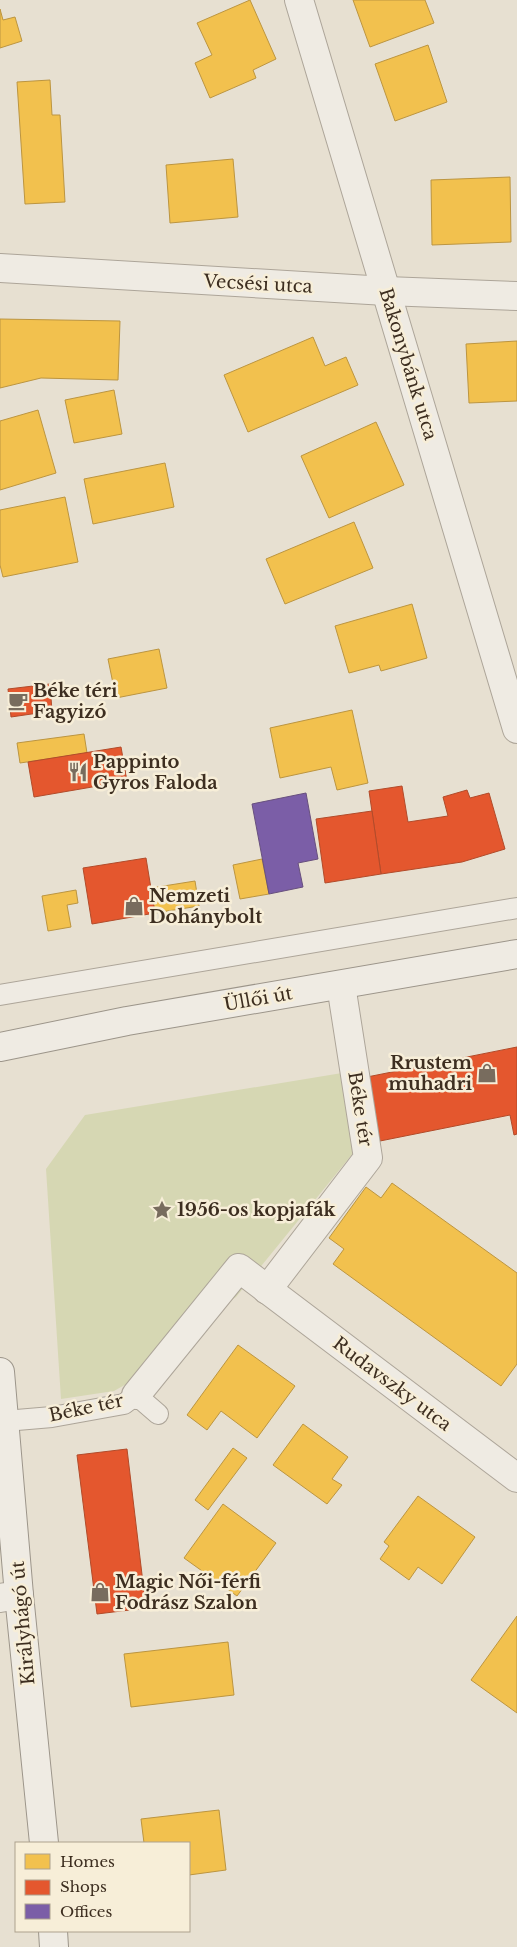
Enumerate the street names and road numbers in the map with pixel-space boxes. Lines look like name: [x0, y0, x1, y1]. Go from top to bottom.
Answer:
street label: Vecsési utca: [202, 270, 313, 298]
street label: Bakonybánk utca: [374, 285, 442, 443]
street label: Üllői út: [222, 981, 294, 1016]
street label: Béke tér: [343, 1070, 377, 1149]
street label: Rudavszky utca: [328, 1332, 456, 1436]
street label: Béke tér: [47, 1389, 126, 1427]
street label: Királyhágó út: [7, 1560, 39, 1686]

